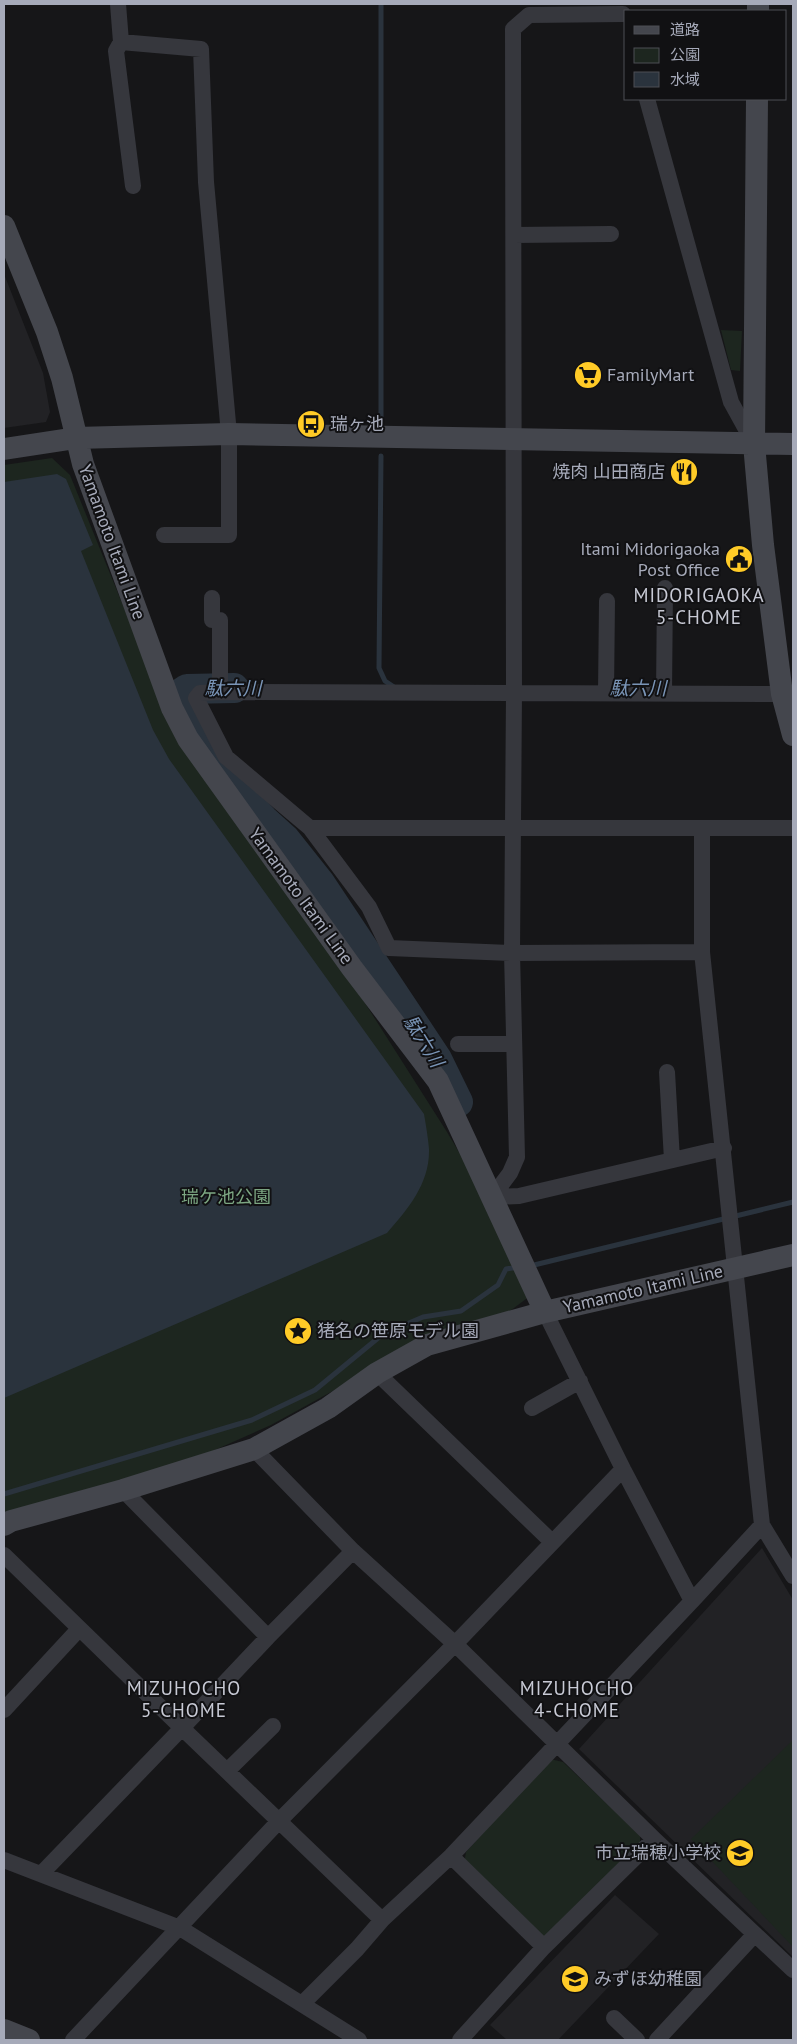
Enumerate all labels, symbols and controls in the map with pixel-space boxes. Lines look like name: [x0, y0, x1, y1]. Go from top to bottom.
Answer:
legend: [624, 10, 787, 100]
text: 道路: [670, 20, 700, 39]
text: 公園: [670, 45, 700, 64]
text: 水域: [670, 70, 700, 89]
supermarket icon: FamilyMart: [573, 360, 603, 390]
place label: FamilyMart: [607, 363, 694, 386]
bus stop icon: 瑞ヶ池: [296, 409, 326, 439]
place label: 瑞ヶ池: [330, 412, 384, 435]
restaurant icon: 焼肉 山田商店: [669, 457, 699, 487]
place label: 焼肉 山田商店: [552, 460, 665, 483]
street label: Yamamoto Itami Line: [74, 461, 151, 623]
place label: Itami Midorigaoka Post Office: [580, 537, 720, 581]
public building icon: Itami Midorigaoka Post Office: [724, 544, 754, 574]
district label: MIDORIGAOKA 5-CHOME: [633, 583, 765, 629]
water label: 駄六川: [204, 676, 263, 700]
water label: 駄六川: [609, 676, 668, 700]
street label: Yamamoto Itami Line: [244, 823, 359, 969]
water label: 駄六川: [399, 1010, 450, 1073]
park label: 瑞ケ池公園: [181, 1185, 271, 1208]
street label: Yamamoto Itami Line: [561, 1259, 725, 1318]
place icon: 猪名の笹原モデル園: [283, 1316, 313, 1346]
place label: 猪名の笹原モデル園: [317, 1319, 479, 1342]
district label: MIZUHOCHO 5-CHOME: [127, 1676, 241, 1722]
district label: MIZUHOCHO 4-CHOME: [520, 1676, 634, 1722]
school or university icon: 市立瑞穂小学校: [725, 1838, 755, 1868]
place label: 市立瑞穂小学校: [595, 1841, 721, 1864]
school or university icon: みずほ幼稚園: [560, 1964, 590, 1994]
place label: みずほ幼稚園: [594, 1967, 702, 1990]

